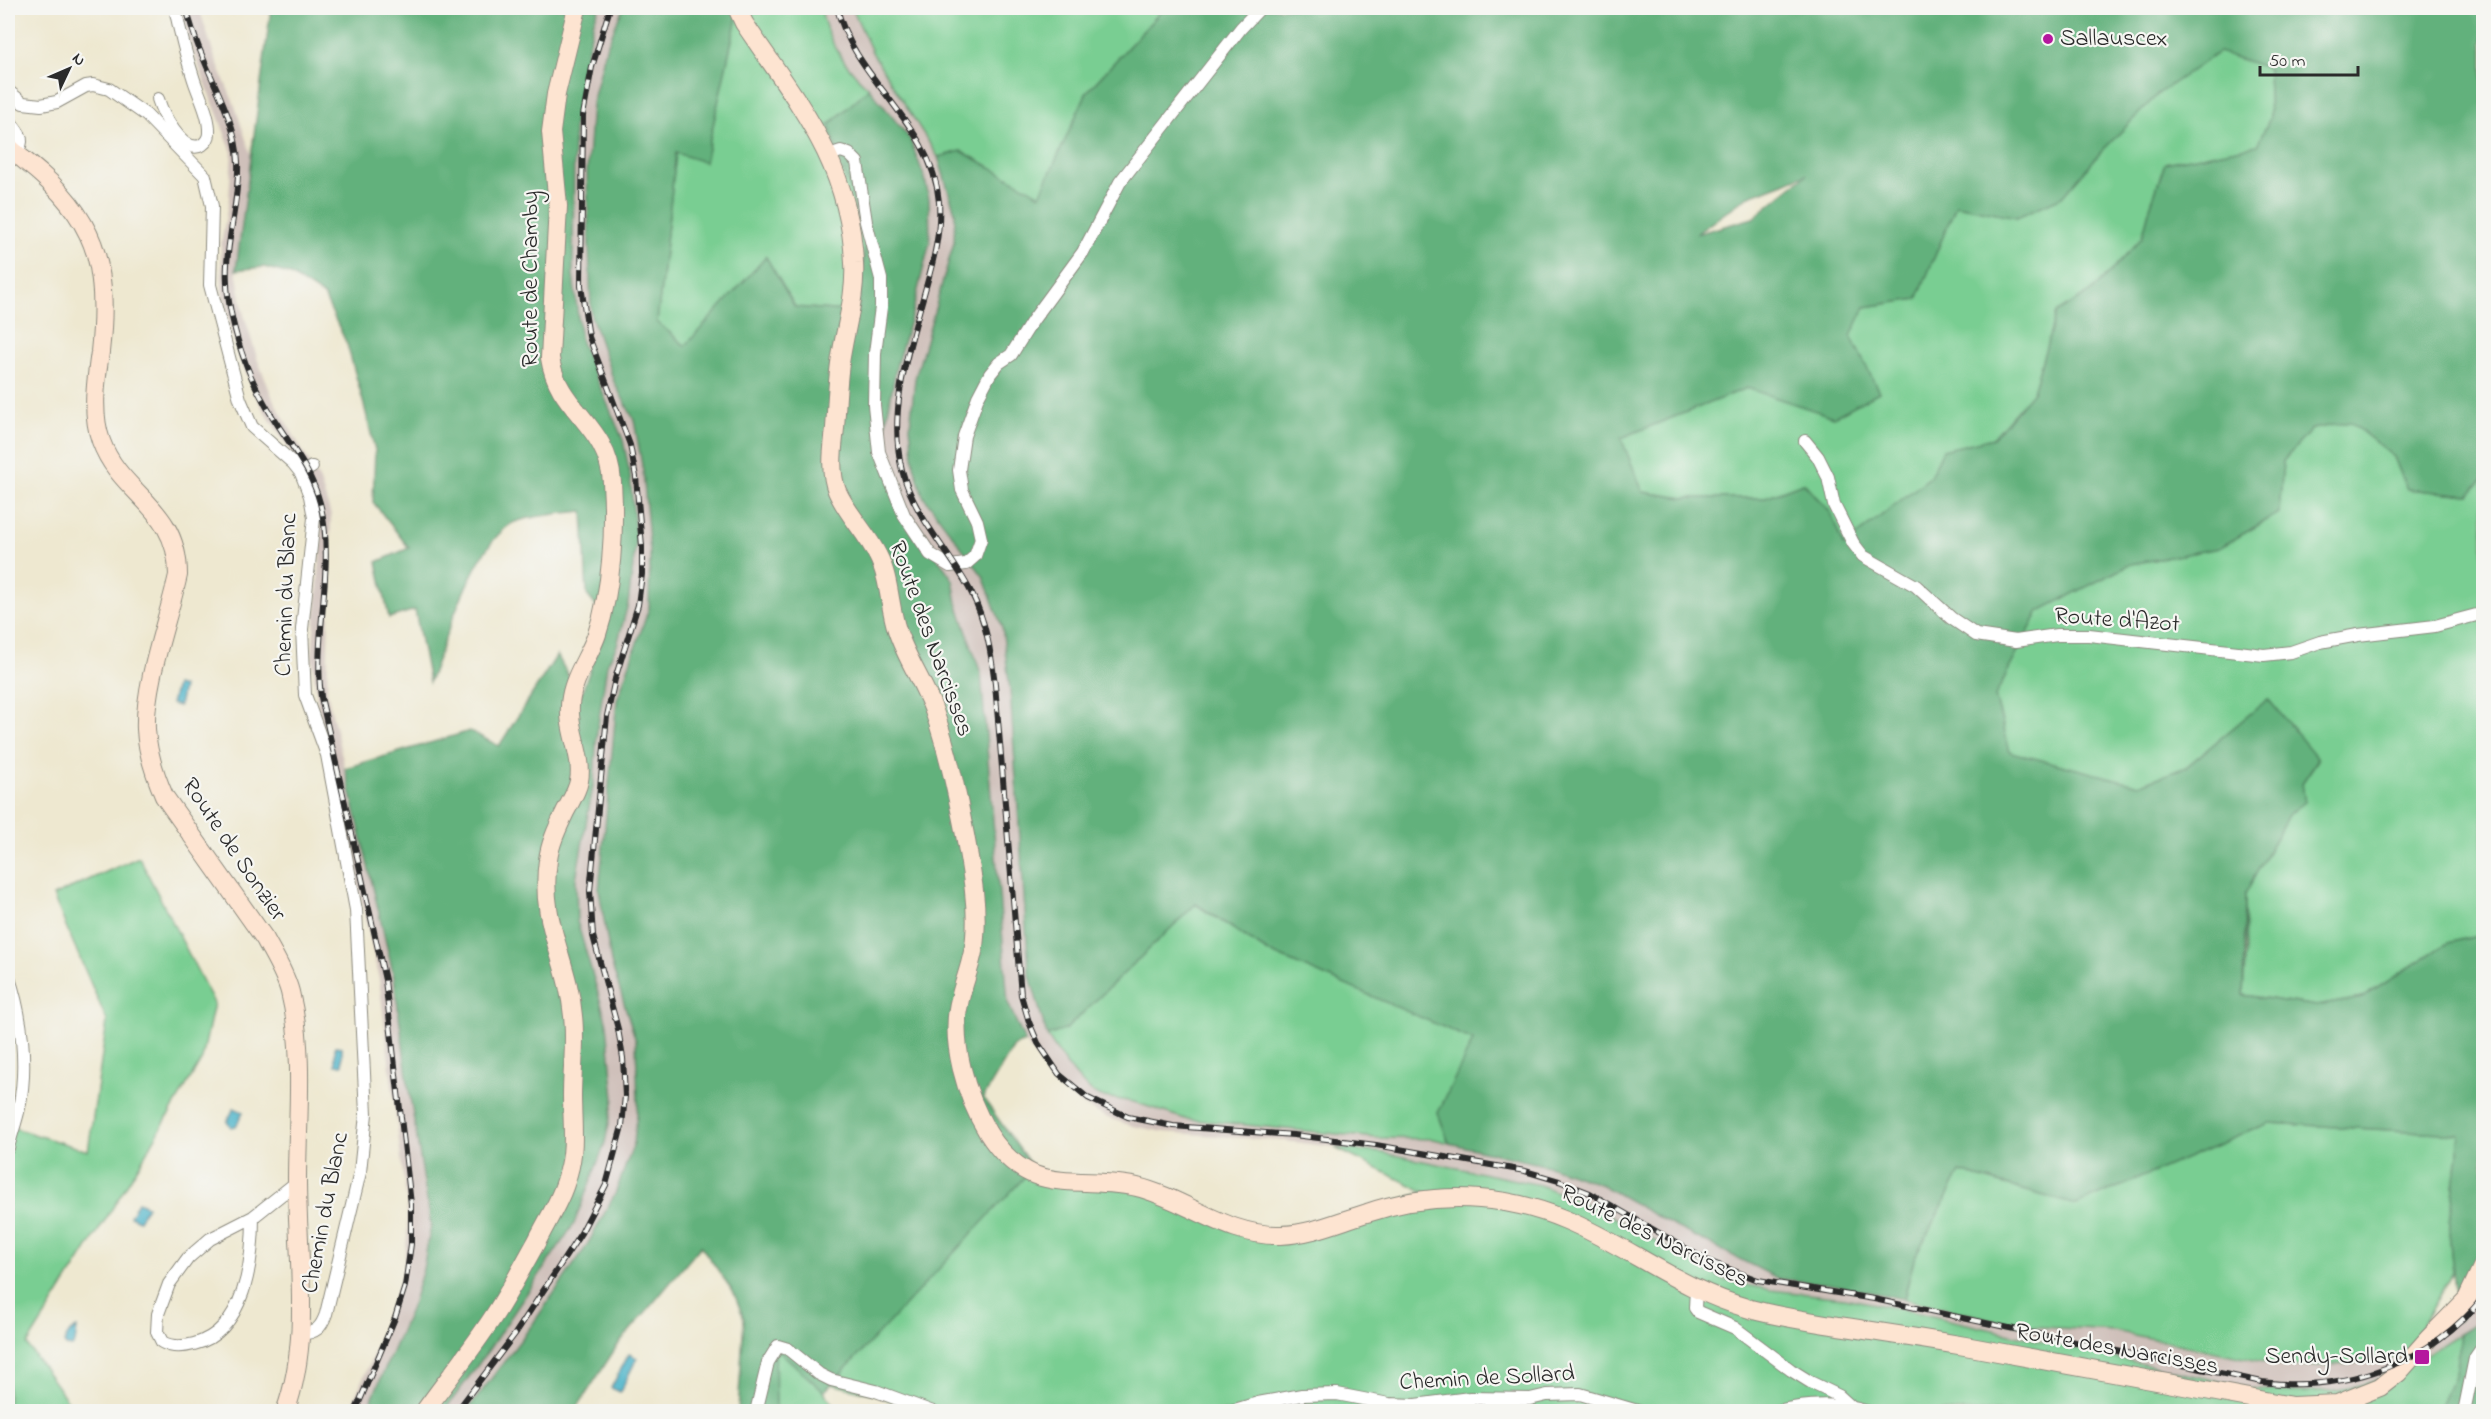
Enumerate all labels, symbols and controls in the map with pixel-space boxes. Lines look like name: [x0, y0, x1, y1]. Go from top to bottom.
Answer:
place label: Sallauscex: [2060, 22, 2167, 57]
marker: Sallauscex: [2041, 32, 2055, 46]
north arrow: [39, 39, 99, 99]
scale bar: [2260, 39, 2358, 77]
text: N: [66, 48, 91, 72]
text: 50 m: [2269, 49, 2306, 75]
street label: Route de Chamby: [514, 191, 550, 367]
street label: Chemin du Blanc: [267, 512, 307, 677]
street label: Route des Narcisses: [878, 536, 982, 742]
street label: Route d'Azot: [2053, 599, 2181, 643]
street label: Route de Sonzier: [172, 771, 294, 929]
street label: Chemin du Blanc: [293, 1129, 359, 1297]
street label: Route des Narcisses: [1554, 1176, 1754, 1298]
street label: Route des Narcisses: [2013, 1315, 2221, 1385]
place label: Sendy-Sollard: [2265, 1340, 2409, 1376]
marker: Sendy-Sollard: [2413, 1348, 2431, 1366]
street label: Chemin de Sollard: [1398, 1357, 1576, 1401]

